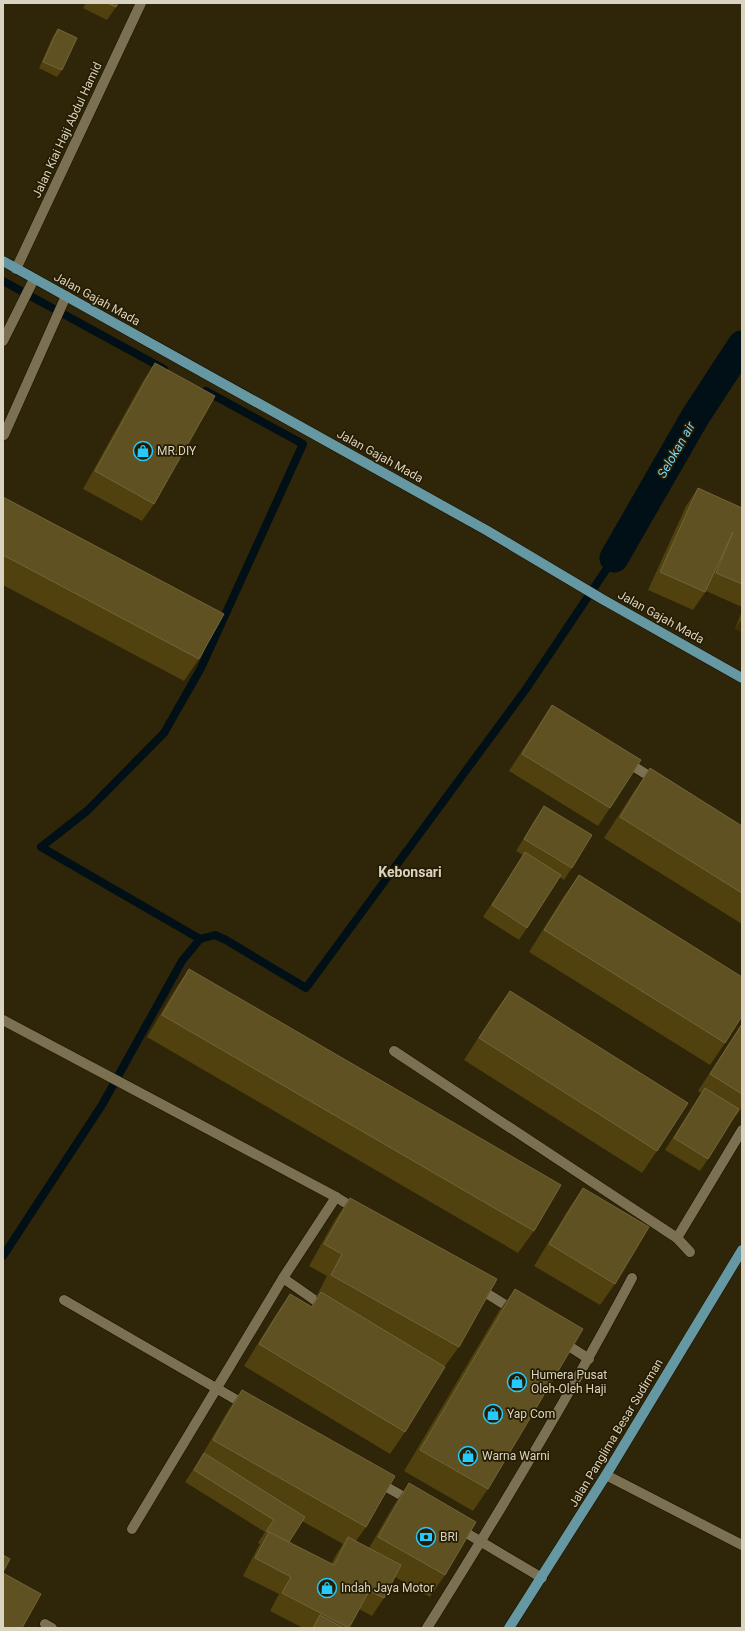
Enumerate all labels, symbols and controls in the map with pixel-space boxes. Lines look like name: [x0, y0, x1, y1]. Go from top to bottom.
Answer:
street label: Jalan Kiai Haji Abdul Hamid: [29, 60, 105, 200]
street label: Jalan Gajah Mada: [52, 270, 142, 328]
water label: Selokan air: [654, 419, 698, 481]
street label: Jalan Gajah Mada: [335, 427, 425, 485]
shop icon: MR.DIY: [132, 440, 154, 462]
place label: MR.DIY: [157, 444, 197, 458]
street label: Jalan Gajah Mada: [616, 588, 706, 646]
district label: Kebonsari: [378, 864, 442, 880]
street label: Jalan Panglima Besar Sudirman: [566, 1356, 666, 1510]
place label: Humera Pusat Oleh-Oleh Haji: [531, 1368, 607, 1396]
shop icon: Humera Pusat Oleh-Oleh Haji: [506, 1371, 528, 1393]
shop icon: Yap Com: [482, 1403, 504, 1425]
place label: Yap Com: [507, 1407, 555, 1421]
shop icon: Warna Warni: [457, 1445, 479, 1467]
place label: Warna Warni: [482, 1449, 550, 1463]
bank icon: BRI: [415, 1526, 437, 1548]
place label: BRI: [440, 1530, 458, 1544]
shop icon: Indah Jaya Motor: [316, 1577, 338, 1599]
place label: Indah Jaya Motor: [341, 1581, 434, 1595]

